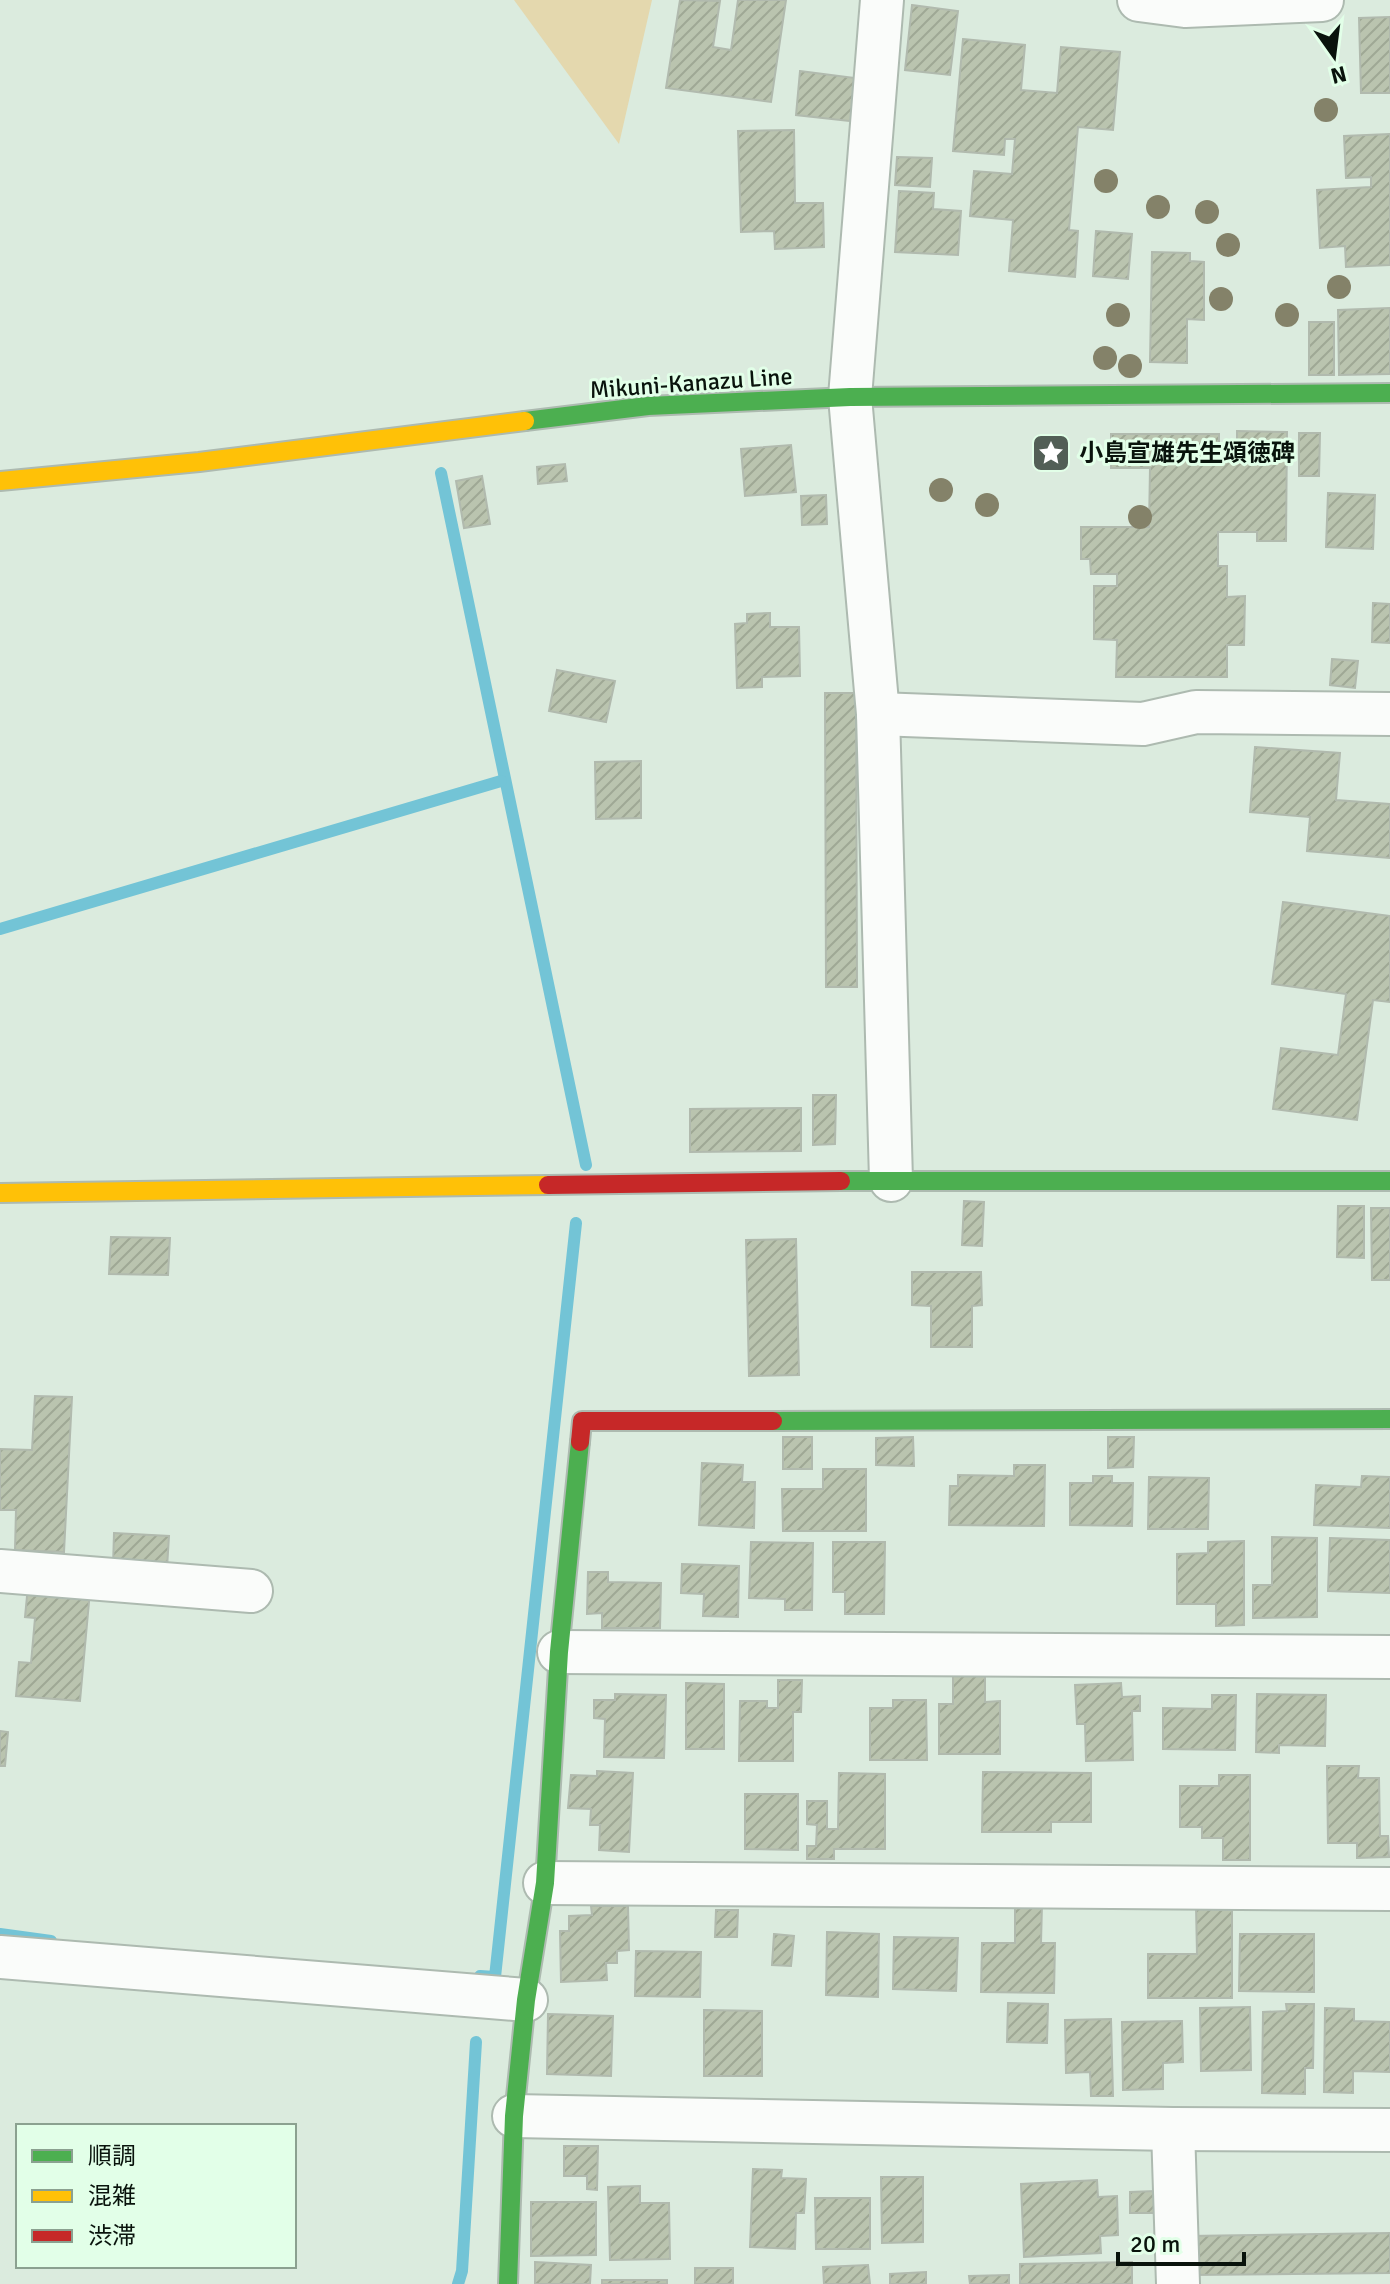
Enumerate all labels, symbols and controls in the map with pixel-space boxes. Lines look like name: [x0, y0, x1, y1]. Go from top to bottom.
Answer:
north arrow: [1294, 16, 1374, 96]
text: N: [1328, 60, 1349, 90]
street label: Mikuni-Kanazu Line: [589, 361, 793, 405]
place icon: 小島宣雄先生頌徳碑: [1030, 432, 1072, 474]
place label: 小島宣雄先生頌徳碑: [1079, 438, 1295, 468]
legend: [16, 2124, 296, 2268]
text: 順調: [88, 2141, 136, 2171]
text: 混雑: [88, 2181, 136, 2211]
scale bar: [1118, 2216, 1244, 2266]
text: 渋滞: [88, 2221, 136, 2251]
text: 20 m: [1130, 2229, 1180, 2259]

